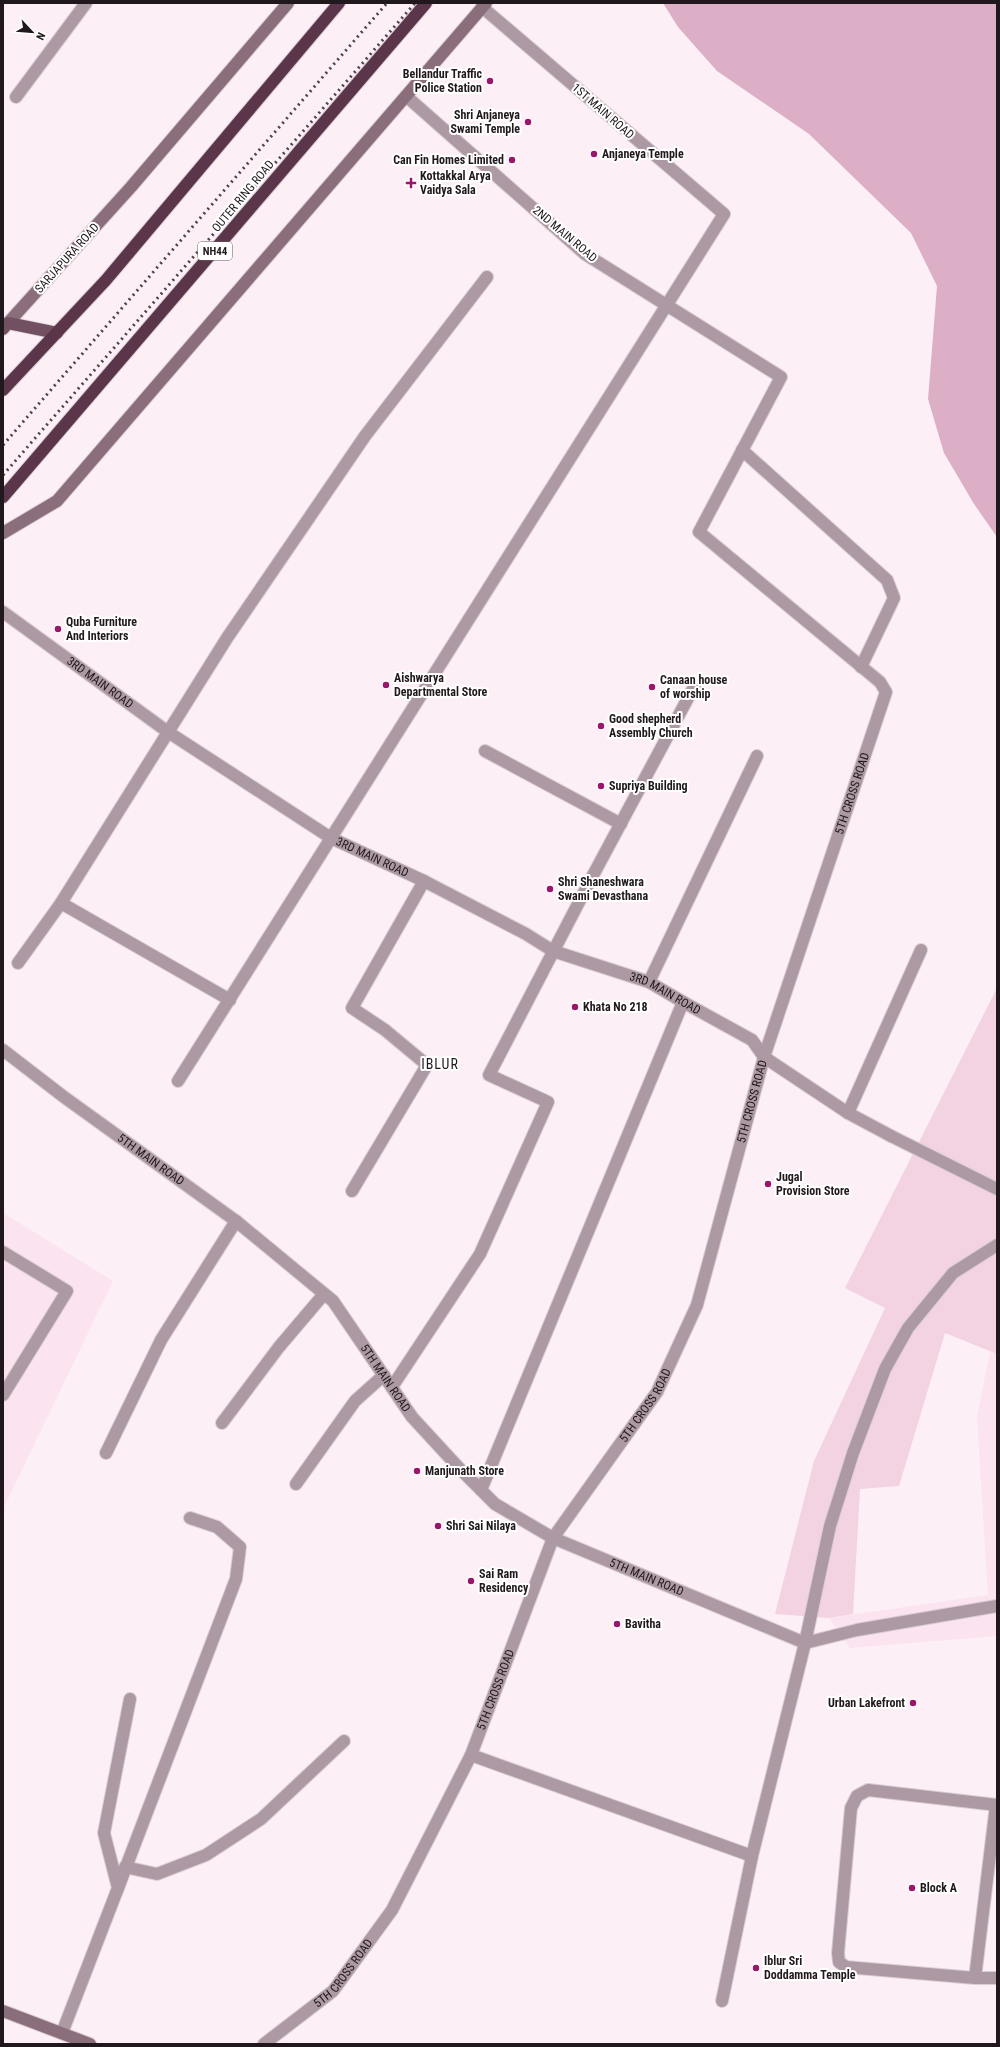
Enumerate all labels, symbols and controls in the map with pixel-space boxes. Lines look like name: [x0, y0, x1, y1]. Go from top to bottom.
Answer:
north arrow: [12, 12, 52, 52]
text: N: [33, 30, 48, 42]
place label: Bellandur Traffic Police Station: [403, 67, 482, 95]
marker: Bellandur Traffic Police Station: [485, 76, 495, 86]
street label: 1ST MAIN ROAD: [569, 80, 637, 142]
place label: Shri Anjaneya Swami Temple: [451, 108, 520, 136]
marker: Shri Anjaneya Swami Temple: [523, 117, 533, 127]
place label: Anjaneya Temple: [602, 147, 684, 161]
marker: Anjaneya Temple: [589, 149, 599, 159]
place label: Can Fin Homes Limited: [393, 153, 504, 167]
marker: Can Fin Homes Limited: [507, 155, 517, 165]
street label: OUTER RING ROAD: [209, 157, 277, 235]
place label: Kottakkal Arya Vaidya Sala: [420, 169, 491, 197]
marker: Kottakkal Arya Vaidya Sala: [405, 177, 417, 189]
street label: 2ND MAIN ROAD: [530, 203, 600, 265]
street label: SARJAPURA ROAD: [32, 220, 102, 296]
road number: NH44: [198, 242, 232, 260]
place label: Quba Furniture And Interiors: [66, 615, 137, 643]
marker: Quba Furniture And Interiors: [53, 624, 63, 634]
street label: 3RD MAIN ROAD: [64, 654, 136, 711]
place label: Aishwarya Departmental Store: [394, 671, 488, 699]
place label: Canaan house of worship: [660, 673, 728, 701]
marker: Aishwarya Departmental Store: [381, 680, 391, 690]
marker: Canaan house of worship: [647, 682, 657, 692]
place label: Good shepherd Assembly Church: [609, 712, 693, 740]
marker: Good shepherd Assembly Church: [596, 721, 606, 731]
street label: 5TH CROSS ROAD: [832, 751, 872, 836]
place label: Supriya Building: [609, 779, 688, 793]
marker: Supriya Building: [596, 781, 606, 791]
street label: 3RD MAIN ROAD: [334, 834, 411, 880]
place label: Shri Shaneshwara Swami Devasthana: [558, 875, 648, 903]
marker: Shri Shaneshwara Swami Devasthana: [545, 884, 555, 894]
street label: 3RD MAIN ROAD: [628, 969, 703, 1017]
place label: Khata No 218: [583, 1000, 648, 1014]
marker: Khata No 218: [570, 1002, 580, 1012]
district label: IBLUR: [421, 1056, 459, 1072]
street label: 5TH CROSS ROAD: [734, 1058, 770, 1144]
street label: 5TH MAIN ROAD: [115, 1131, 187, 1188]
place label: Jugal Provision Store: [776, 1170, 850, 1198]
marker: Jugal Provision Store: [763, 1179, 773, 1189]
street label: 5TH MAIN ROAD: [357, 1341, 414, 1415]
street label: 5TH CROSS ROAD: [616, 1366, 674, 1445]
place label: Manjunath Store: [425, 1464, 504, 1478]
marker: Manjunath Store: [412, 1466, 422, 1476]
place label: Shri Sai Nilaya: [446, 1519, 516, 1533]
marker: Shri Sai Nilaya: [433, 1521, 443, 1531]
street label: 5TH MAIN ROAD: [607, 1555, 686, 1599]
place label: Sai Ram Residency: [479, 1567, 529, 1595]
marker: Sai Ram Residency: [466, 1576, 476, 1586]
place label: Bavitha: [625, 1617, 661, 1631]
marker: Bavitha: [612, 1619, 622, 1629]
street label: 5TH CROSS ROAD: [474, 1647, 517, 1732]
place label: Urban Lakefront: [828, 1696, 905, 1710]
marker: Urban Lakefront: [908, 1698, 918, 1708]
place label: Block A: [920, 1881, 958, 1895]
marker: Block A: [907, 1883, 917, 1893]
street label: 5TH CROSS ROAD: [311, 1936, 376, 2010]
place label: Iblur Sri Doddamma Temple: [764, 1954, 856, 1982]
marker: Iblur Sri Doddamma Temple: [751, 1963, 761, 1973]

